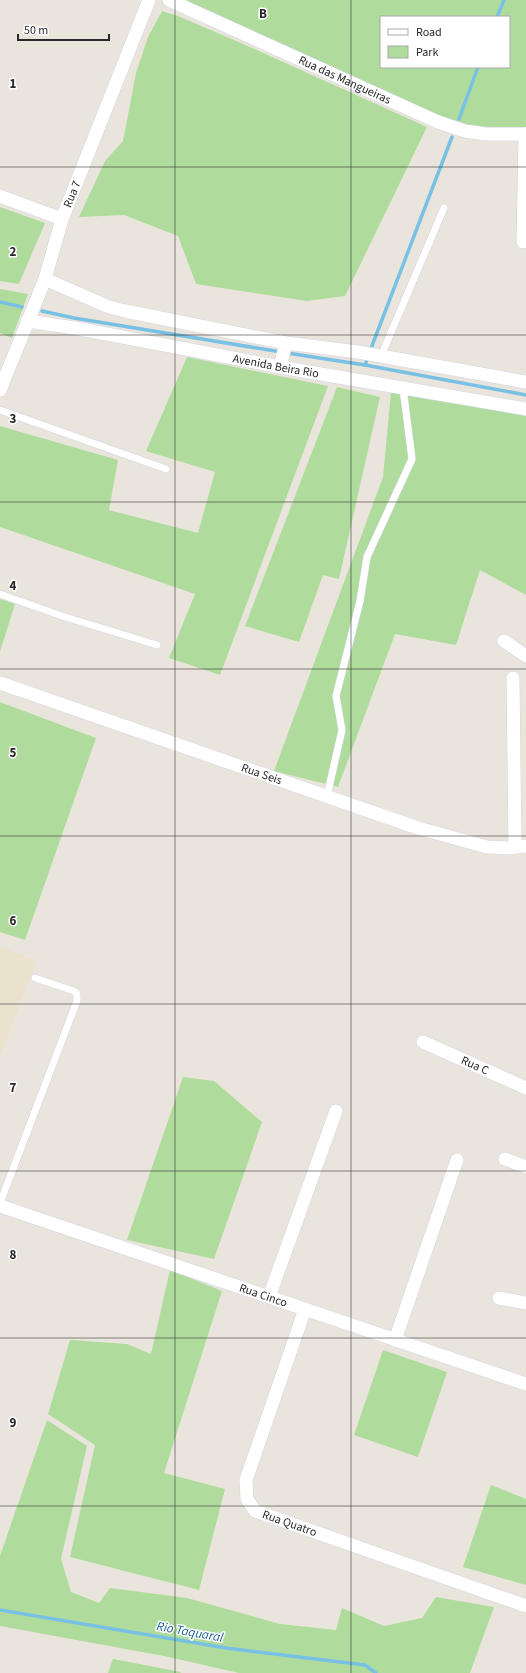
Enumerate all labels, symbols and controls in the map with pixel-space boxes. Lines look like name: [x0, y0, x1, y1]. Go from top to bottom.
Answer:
text: B: [259, 5, 267, 23]
scale bar: [18, 16, 109, 42]
legend: [380, 16, 510, 68]
text: 50 m: [24, 22, 48, 39]
text: Road: [416, 24, 442, 41]
text: Park: [416, 44, 438, 61]
street label: Rua das Mangueiras: [296, 51, 394, 108]
text: 1: [10, 75, 17, 93]
street label: Rua 7: [59, 178, 85, 210]
text: 2: [10, 243, 17, 261]
street label: Avenida Beira Rio: [231, 350, 320, 382]
text: 3: [10, 410, 17, 428]
text: 4: [10, 577, 17, 595]
text: 5: [10, 744, 17, 762]
street label: Rua Seis: [239, 759, 284, 789]
text: 6: [10, 912, 17, 930]
street label: Rua C: [458, 1052, 492, 1079]
text: 7: [10, 1079, 17, 1097]
text: 8: [10, 1246, 17, 1264]
street label: Rua Cinco: [237, 1279, 290, 1311]
text: 9: [10, 1414, 17, 1432]
street label: Rua Quatro: [260, 1506, 319, 1541]
water label: Rio Taquaral: [155, 1617, 226, 1647]

